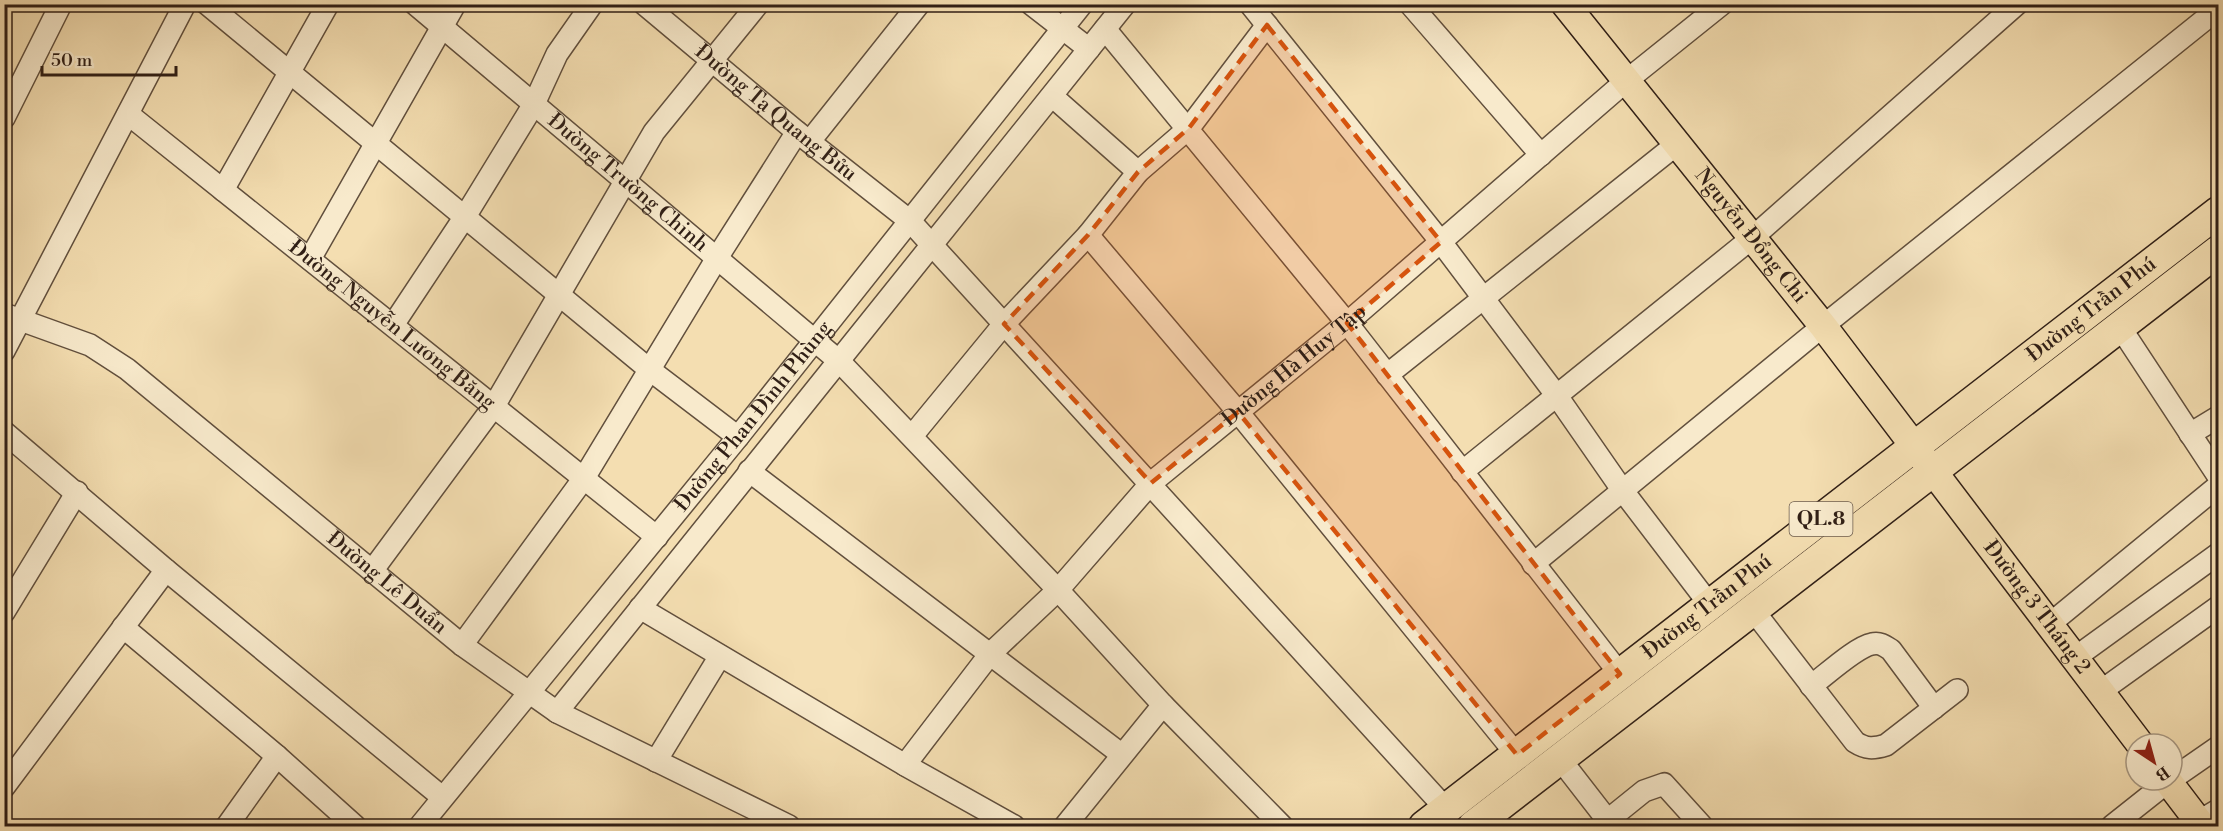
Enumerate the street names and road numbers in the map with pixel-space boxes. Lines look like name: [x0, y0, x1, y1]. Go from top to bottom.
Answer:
street label: Đường Tạ Quang Bửu: [689, 39, 862, 187]
street label: Đường Trường Chinh: [542, 108, 714, 258]
street label: Nguyễn Đổng Chi: [1689, 163, 1813, 309]
street label: Đường Nguyễn Lương Băng: [283, 234, 501, 416]
street label: Đường Trần Phú: [2022, 251, 2162, 368]
street label: Đường Hà Huy Tập: [1217, 299, 1372, 433]
street label: Đường Phan Đình Phùng: [669, 316, 838, 517]
road number: QL.8: [1790, 502, 1852, 536]
street label: Đường Lê Duẩn: [321, 526, 453, 640]
street label: Đường 3 Tháng 2: [1978, 536, 2096, 680]
street label: Đường Trần Phú: [1637, 549, 1777, 665]

